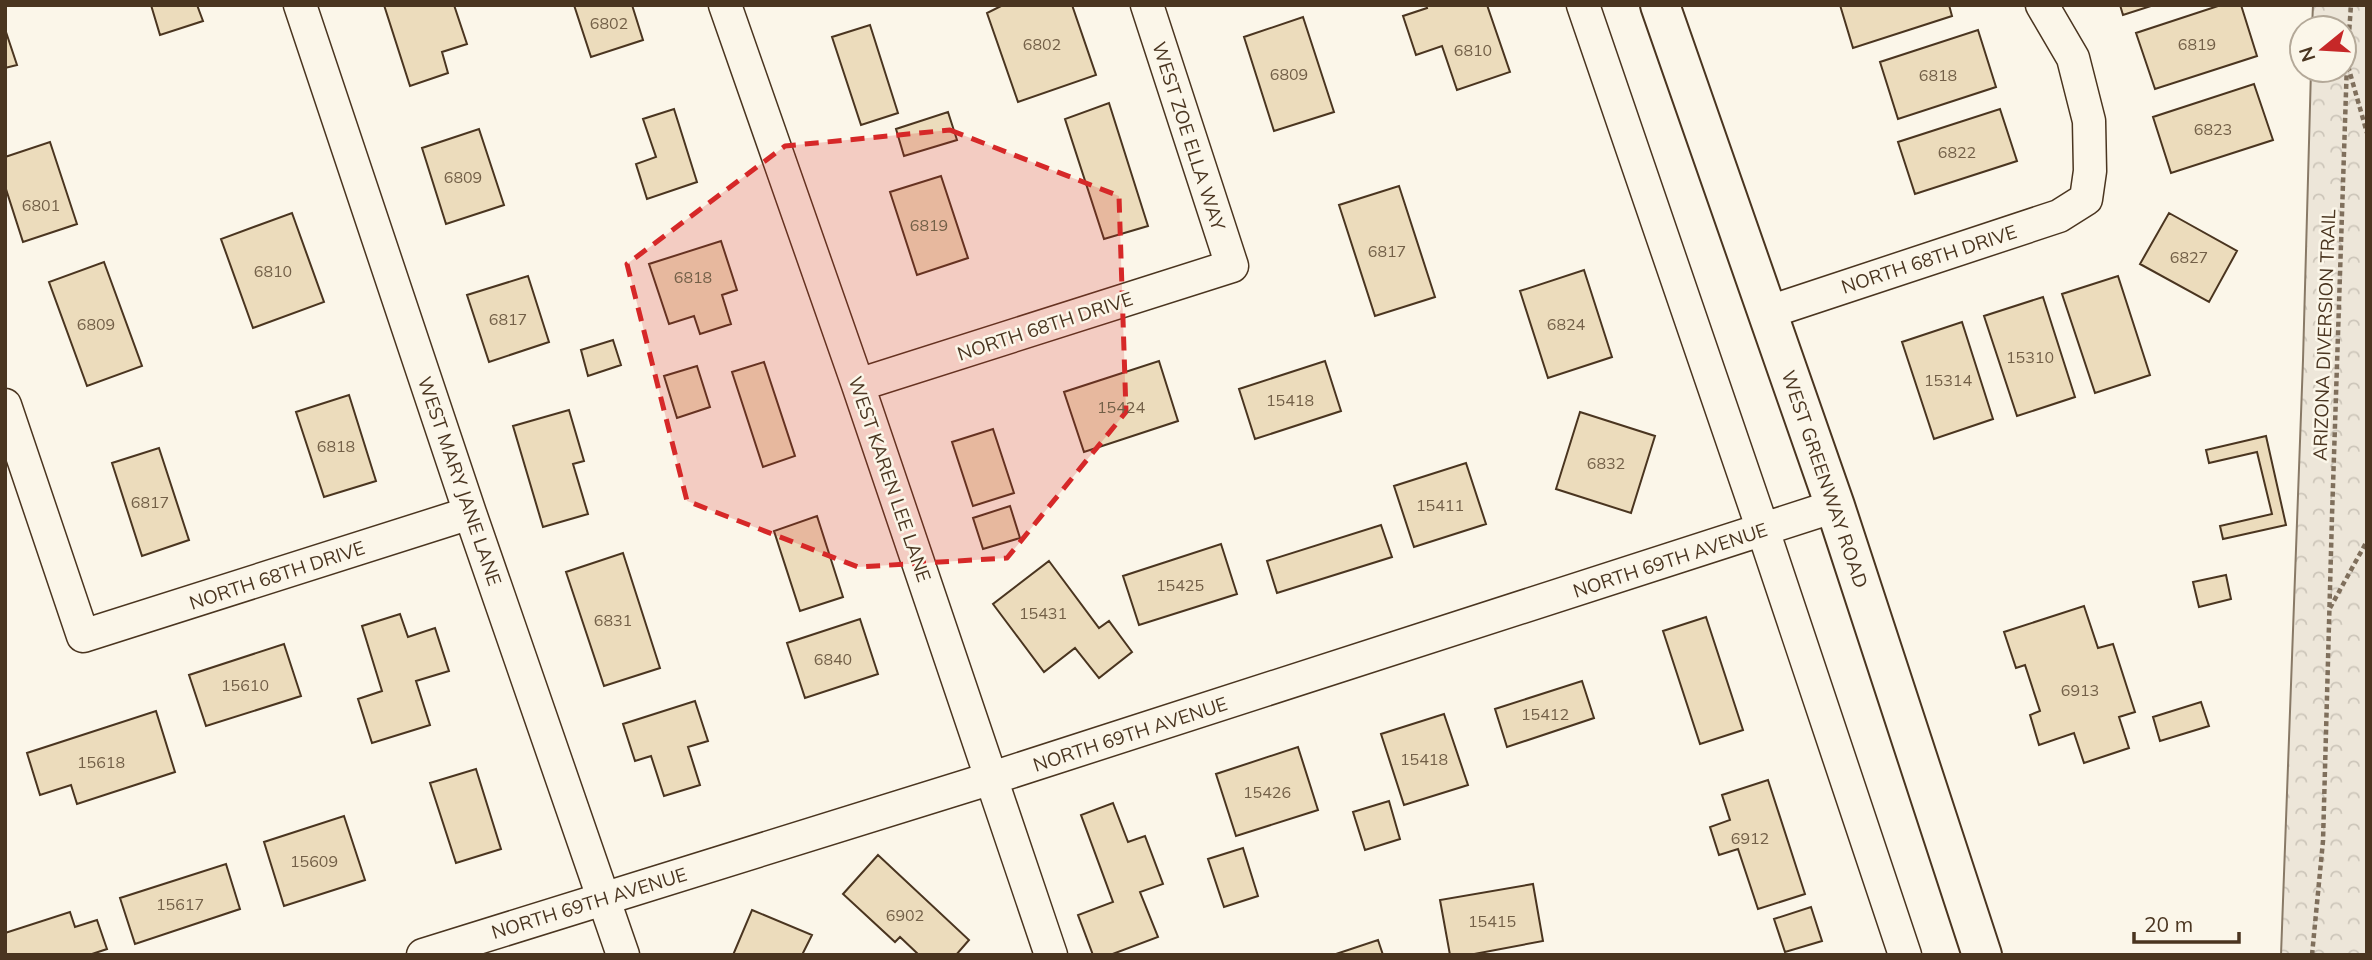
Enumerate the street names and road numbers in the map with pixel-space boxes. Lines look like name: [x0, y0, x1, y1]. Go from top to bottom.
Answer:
street label: WEST ZOE ELLA WAY: [1147, 39, 1231, 234]
street label: ARIZONA DIVERSION TRAIL: [2308, 208, 2340, 461]
street label: NORTH 68TH DRIVE: [1838, 219, 2020, 299]
street label: NORTH 68TH DRIVE: [954, 286, 1136, 366]
street label: WEST GREENWAY ROAD: [1776, 367, 1874, 591]
street label: WEST MARY JANE LANE: [413, 373, 507, 589]
street label: WEST KAREN LEE LANE: [843, 373, 937, 585]
street label: NORTH 69TH AVENUE: [1570, 517, 1770, 603]
street label: NORTH 68TH DRIVE: [186, 535, 368, 615]
street label: NORTH 69TH AVENUE: [1030, 691, 1230, 777]
street label: NORTH 69TH AVENUE: [488, 862, 690, 944]

